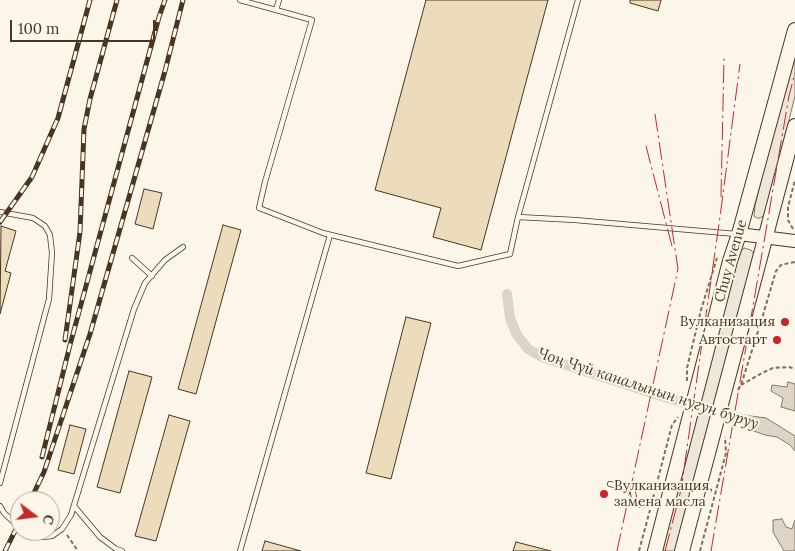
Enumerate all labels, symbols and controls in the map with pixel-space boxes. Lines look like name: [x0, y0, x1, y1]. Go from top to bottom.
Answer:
scale bar: [12, 10, 158, 42]
text: 100 m: [18, 19, 59, 38]
street label: Chuy Avenue: [711, 218, 751, 304]
place label: Вулканизация: [680, 314, 775, 330]
marker: Вулканизация: [779, 316, 791, 328]
place label: Автостарт: [699, 332, 767, 348]
marker: Автостарт: [771, 334, 783, 346]
water label: Чоң Чүй каналынын нугун буруу: [535, 345, 761, 433]
place label: Вулканизация, замена масла: [614, 478, 713, 511]
marker: Вулканизация, замена масла: [598, 488, 610, 500]
north arrow: [10, 491, 60, 541]
text: С: [39, 513, 58, 527]

